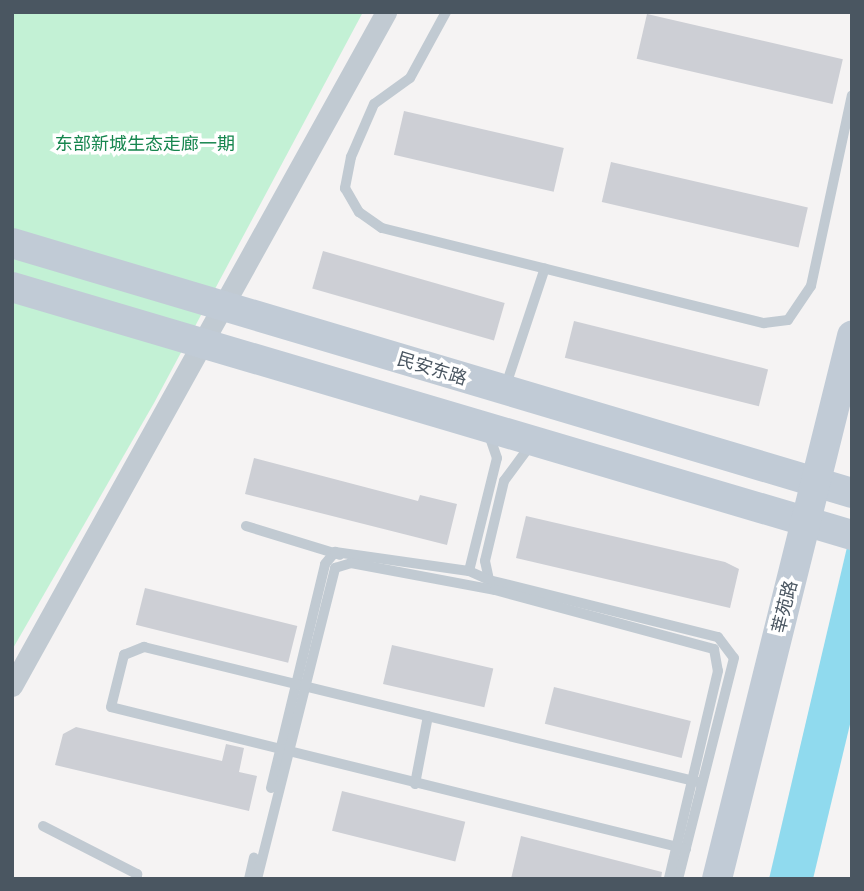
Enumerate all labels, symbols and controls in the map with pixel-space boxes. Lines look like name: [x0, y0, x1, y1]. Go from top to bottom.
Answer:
park label: 东部新城生态走廊一期: [55, 133, 235, 155]
street label: 民安东路: [394, 348, 470, 390]
street label: 莘苑路: [768, 578, 802, 636]

